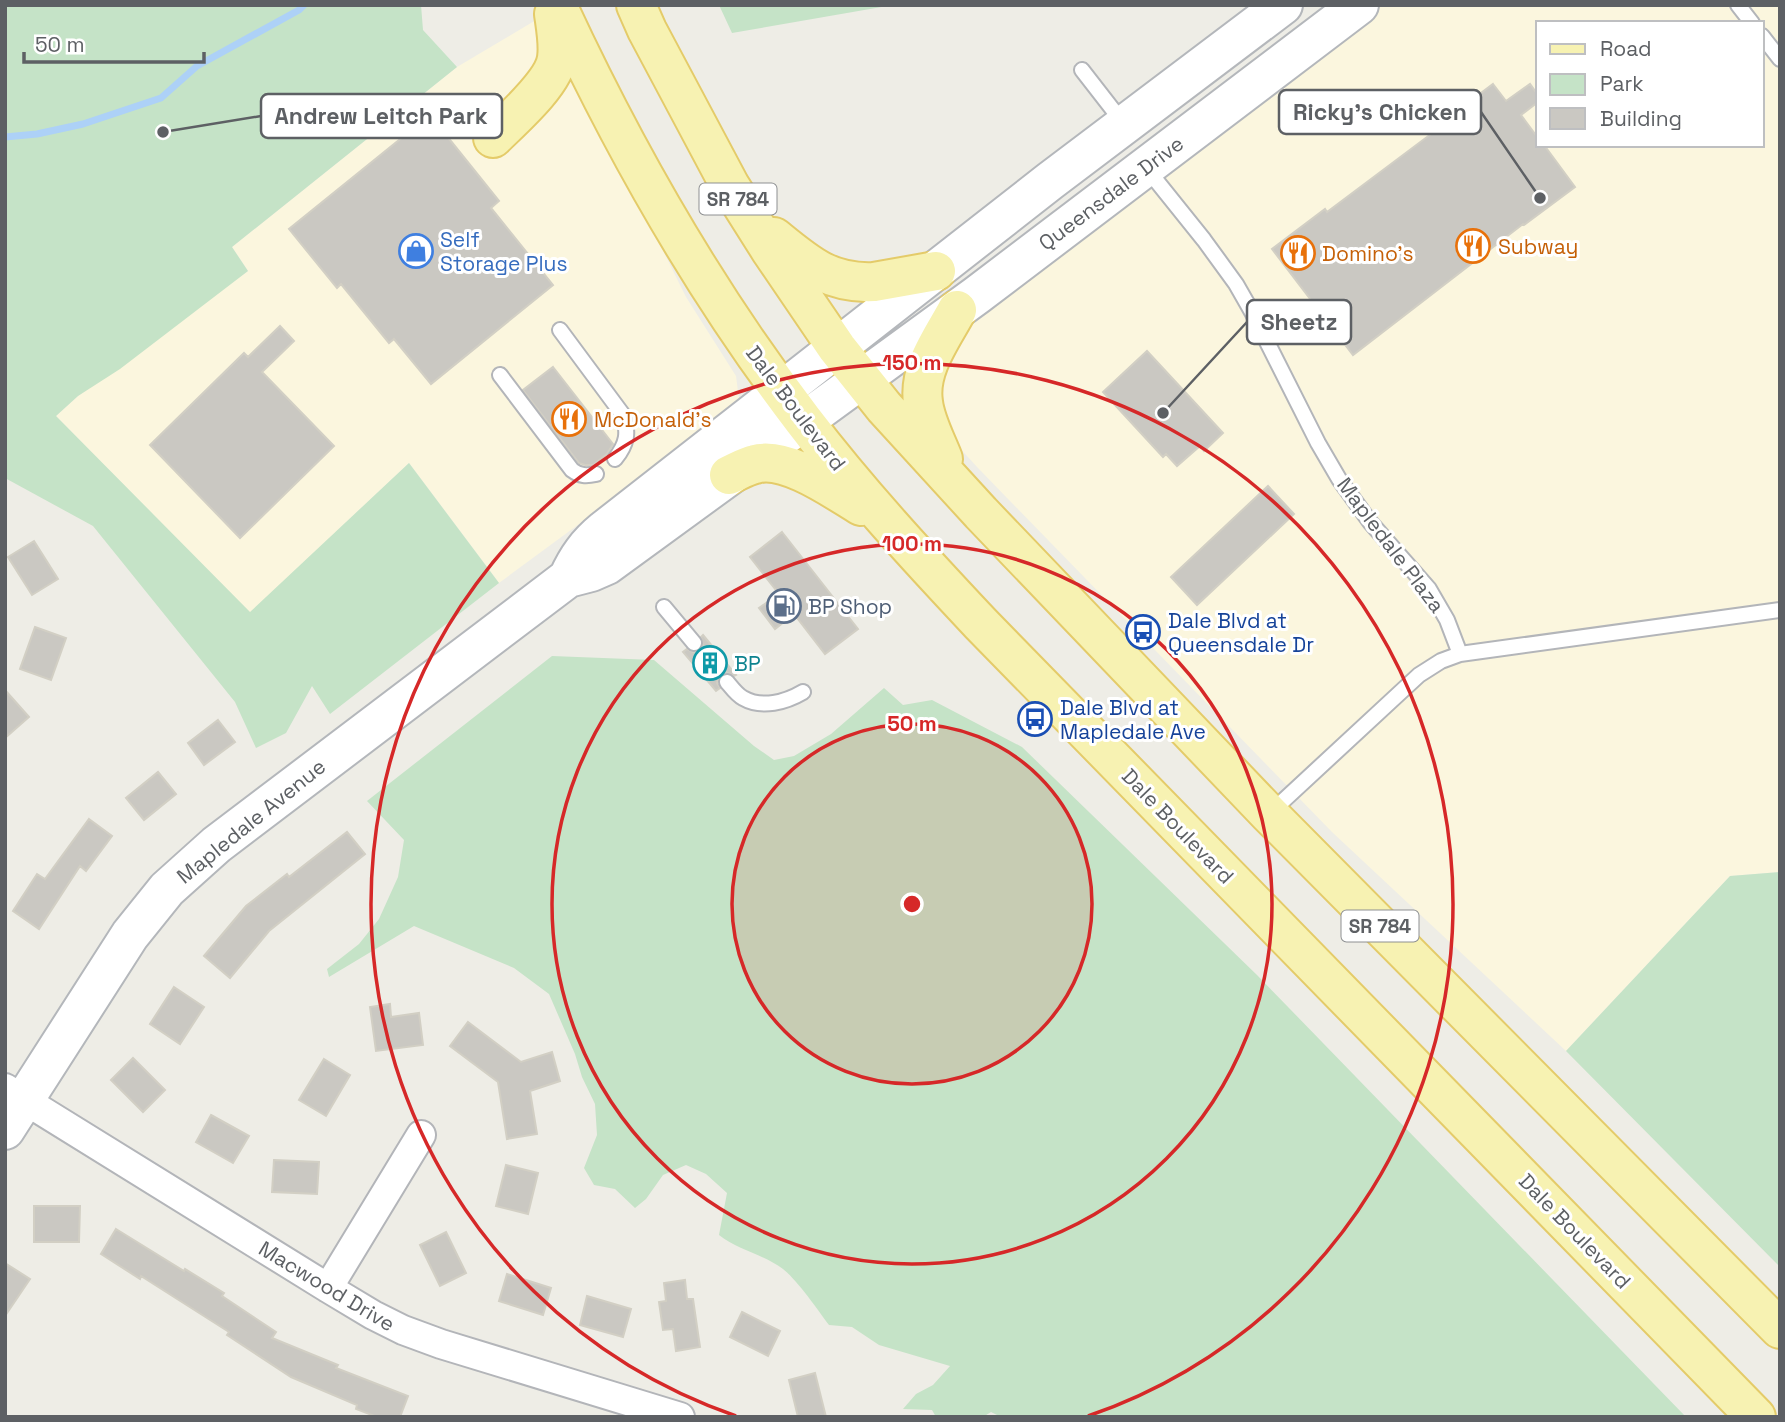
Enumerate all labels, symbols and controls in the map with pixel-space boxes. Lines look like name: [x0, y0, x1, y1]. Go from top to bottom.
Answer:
scale bar: [24, 21, 205, 65]
legend: [1536, 21, 1764, 147]
text: 50 m: [35, 31, 85, 58]
text: Road: [1600, 35, 1652, 62]
text: Park: [1600, 70, 1644, 97]
callout: Ricky's Chicken: [1279, 90, 1481, 134]
callout: Andrew Leitch Park: [261, 94, 502, 138]
text: Ricky's Chicken: [1293, 97, 1467, 127]
text: Andrew Leitch Park: [274, 101, 488, 131]
text: Building: [1600, 105, 1682, 132]
street label: Queensdale Drive: [1033, 130, 1189, 256]
road number: SR 784: [700, 183, 776, 214]
place label: Self Storage Plus: [440, 226, 567, 277]
restaurant icon: Subway: [1454, 227, 1492, 265]
shop icon: Self Storage Plus: [397, 232, 435, 270]
place label: Subway: [1498, 233, 1578, 260]
restaurant icon: Domino's: [1279, 234, 1317, 272]
place label: Domino's: [1322, 240, 1414, 267]
callout: Sheetz: [1247, 300, 1351, 344]
text: Sheetz: [1261, 307, 1337, 337]
street label: Dale Boulevard: [740, 340, 852, 476]
text: 150 m: [883, 349, 941, 376]
restaurant icon: McDonald's: [550, 400, 588, 438]
place label: McDonald's: [594, 406, 712, 433]
street label: Mapledale Plaza: [1331, 472, 1451, 618]
text: 100 m: [882, 530, 942, 557]
fuel station icon: BP Shop: [765, 587, 803, 625]
place label: BP Shop: [808, 593, 892, 620]
place label: Dale Blvd at Queensdale Dr: [1168, 607, 1314, 658]
bus stop icon: Dale Blvd at Queensdale Dr: [1124, 613, 1162, 651]
building icon: BP: [691, 644, 729, 682]
place label: BP: [734, 650, 761, 677]
place label: Dale Blvd at Mapledale Ave: [1060, 694, 1206, 745]
bus stop icon: Dale Blvd at Mapledale Ave: [1016, 700, 1054, 738]
text: 50 m: [887, 710, 937, 737]
street label: Mapledale Avenue: [171, 753, 331, 889]
street label: Dale Boulevard: [1116, 763, 1240, 889]
centre of rings: [900, 892, 924, 916]
road number: SR 784: [1342, 910, 1418, 942]
street label: Dale Boulevard: [1513, 1168, 1637, 1294]
street label: Macwood Drive: [254, 1235, 400, 1337]

